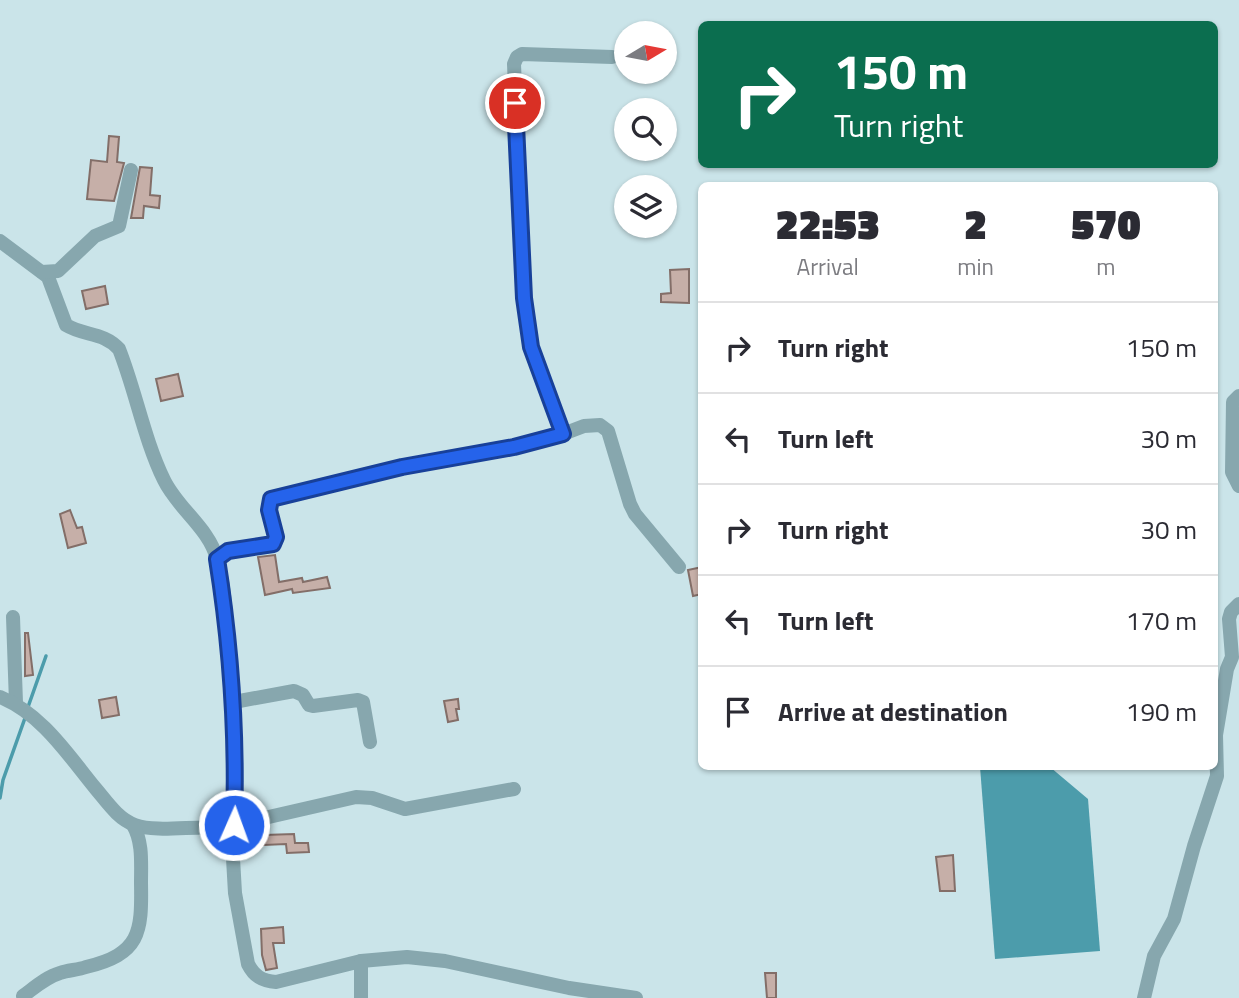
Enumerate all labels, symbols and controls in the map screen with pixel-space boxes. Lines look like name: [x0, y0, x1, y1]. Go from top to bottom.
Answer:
north arrow: [614, 21, 677, 84]
map controls: [614, 21, 677, 238]
text: 150 m: [834, 33, 968, 108]
icon: right: [719, 49, 810, 140]
pin: [485, 73, 545, 133]
icon: arrive: [496, 84, 534, 122]
button: search: [614, 98, 677, 161]
text: Turn right: [834, 101, 963, 149]
button: layers: [614, 175, 677, 238]
text: 22:53: [775, 191, 880, 255]
text: 2: [964, 191, 987, 255]
text: 570: [1071, 191, 1141, 255]
text: Arrival: [796, 249, 859, 284]
text: min: [957, 249, 994, 284]
text: m: [1096, 249, 1116, 284]
text: Turn right: [778, 328, 889, 367]
text: 150 m: [1126, 328, 1197, 367]
icon: right: [719, 329, 757, 367]
text: Turn left: [778, 419, 873, 458]
text: 30 m: [1140, 419, 1197, 458]
icon: left: [719, 420, 757, 458]
text: Turn right: [778, 510, 889, 549]
text: 30 m: [1140, 510, 1197, 549]
icon: right: [719, 511, 757, 549]
text: Turn left: [778, 601, 873, 640]
text: 170 m: [1126, 601, 1197, 640]
icon: left: [719, 602, 757, 640]
text: Arrive at destination: [778, 692, 1008, 731]
text: 190 m: [1126, 692, 1197, 731]
icon: arrive: [719, 693, 757, 731]
position arrow: [197, 788, 271, 862]

